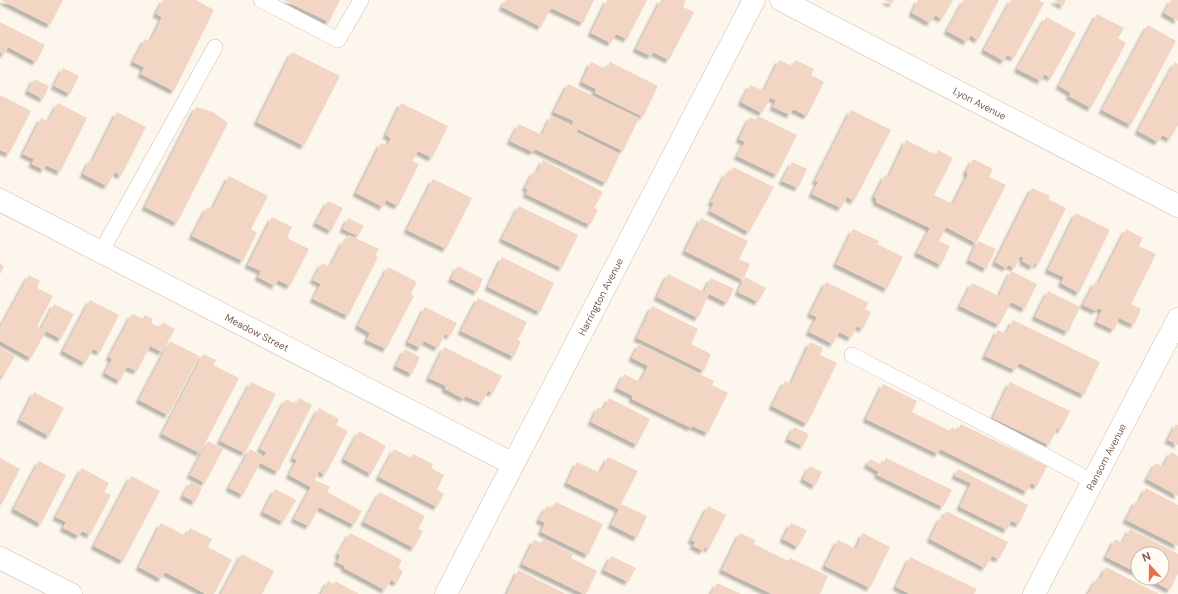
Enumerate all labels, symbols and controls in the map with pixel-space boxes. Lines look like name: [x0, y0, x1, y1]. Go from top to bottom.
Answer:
street label: Lyon Avenue: [951, 84, 1009, 122]
street label: Harrington Avenue: [575, 255, 626, 338]
street label: Meadow Street: [223, 310, 291, 354]
street label: Ransom Avenue: [1083, 421, 1129, 492]
north arrow: [1130, 546, 1170, 586]
text: N: [1140, 549, 1153, 565]

